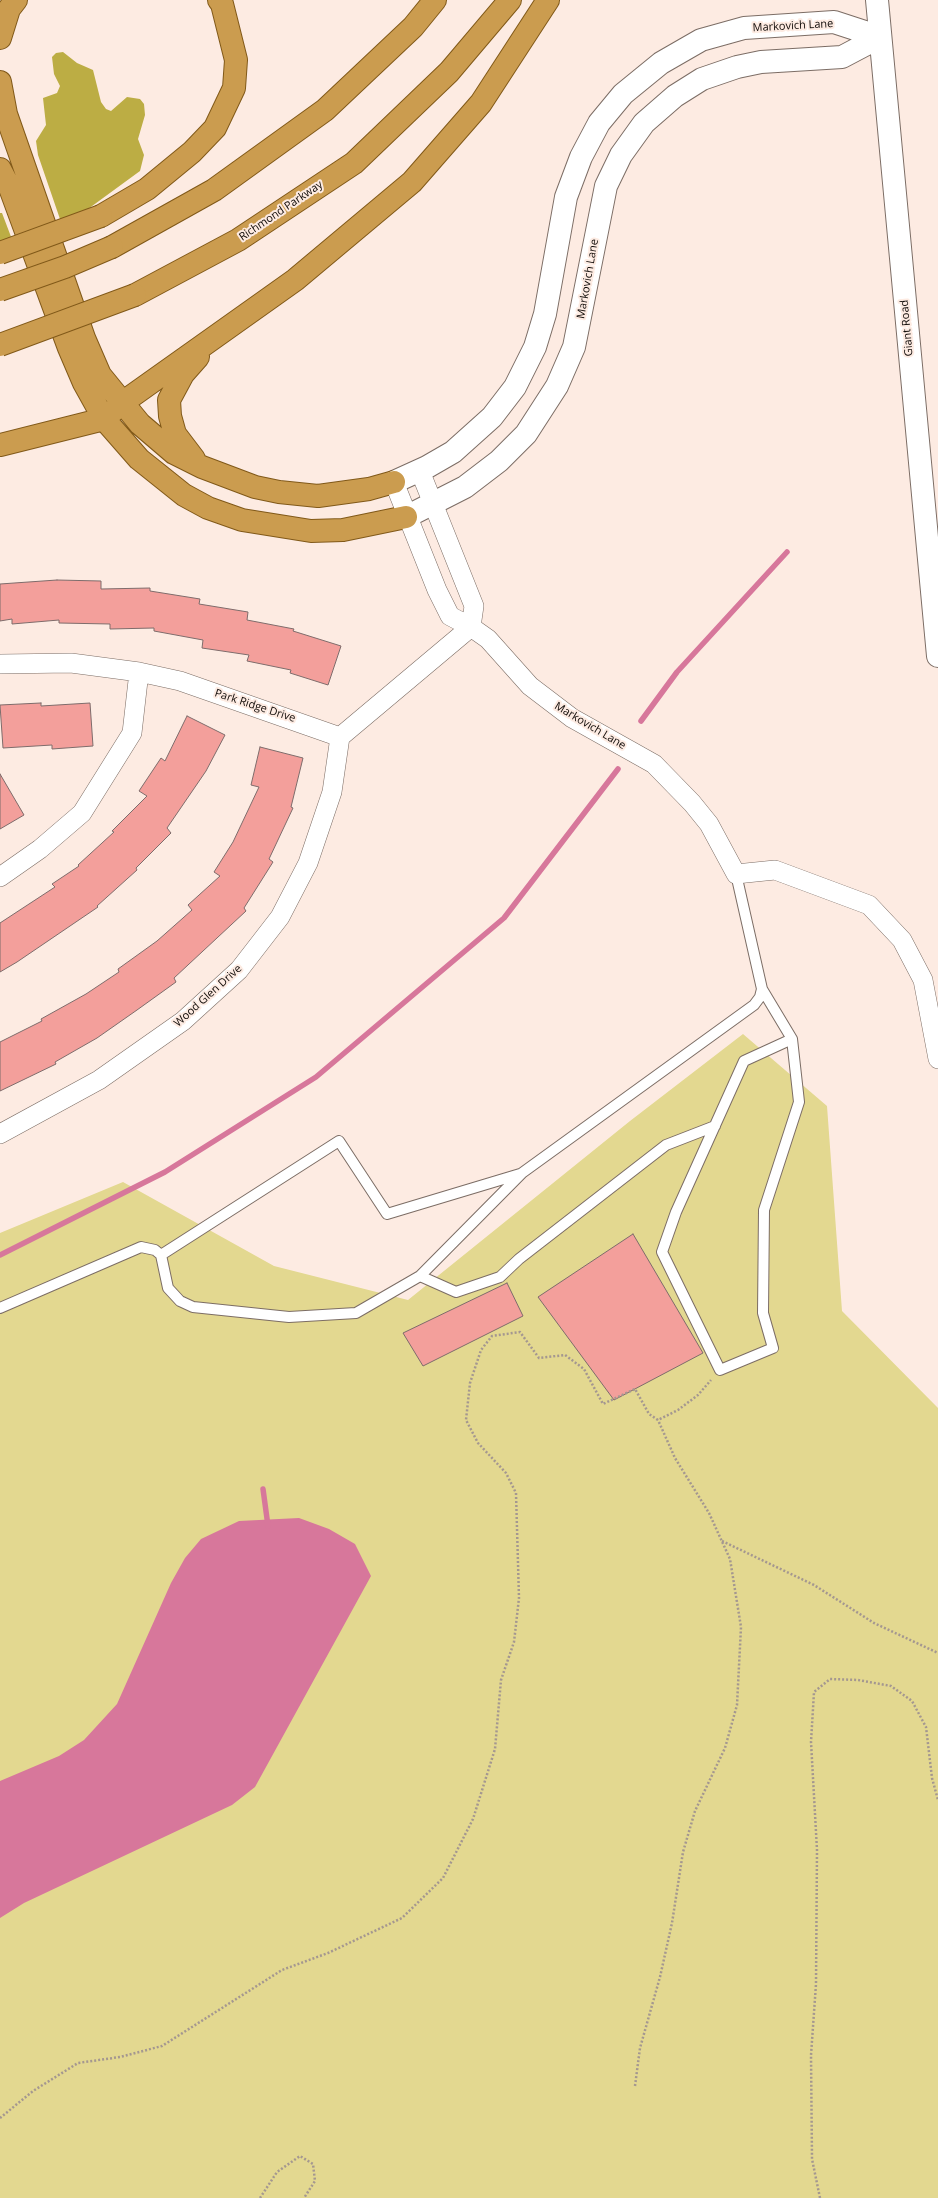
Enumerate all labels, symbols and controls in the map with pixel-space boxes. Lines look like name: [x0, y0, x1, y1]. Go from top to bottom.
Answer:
street label: Markovich Lane: [752, 17, 834, 35]
street label: Richmond Parkway: [237, 178, 325, 244]
street label: Markovich Lane: [574, 238, 602, 320]
street label: Giant Road: [898, 299, 916, 357]
street label: Park Ridge Drive: [213, 687, 297, 725]
street label: Markovich Lane: [552, 700, 628, 752]
street label: Wood Glen Drive: [171, 962, 245, 1030]

